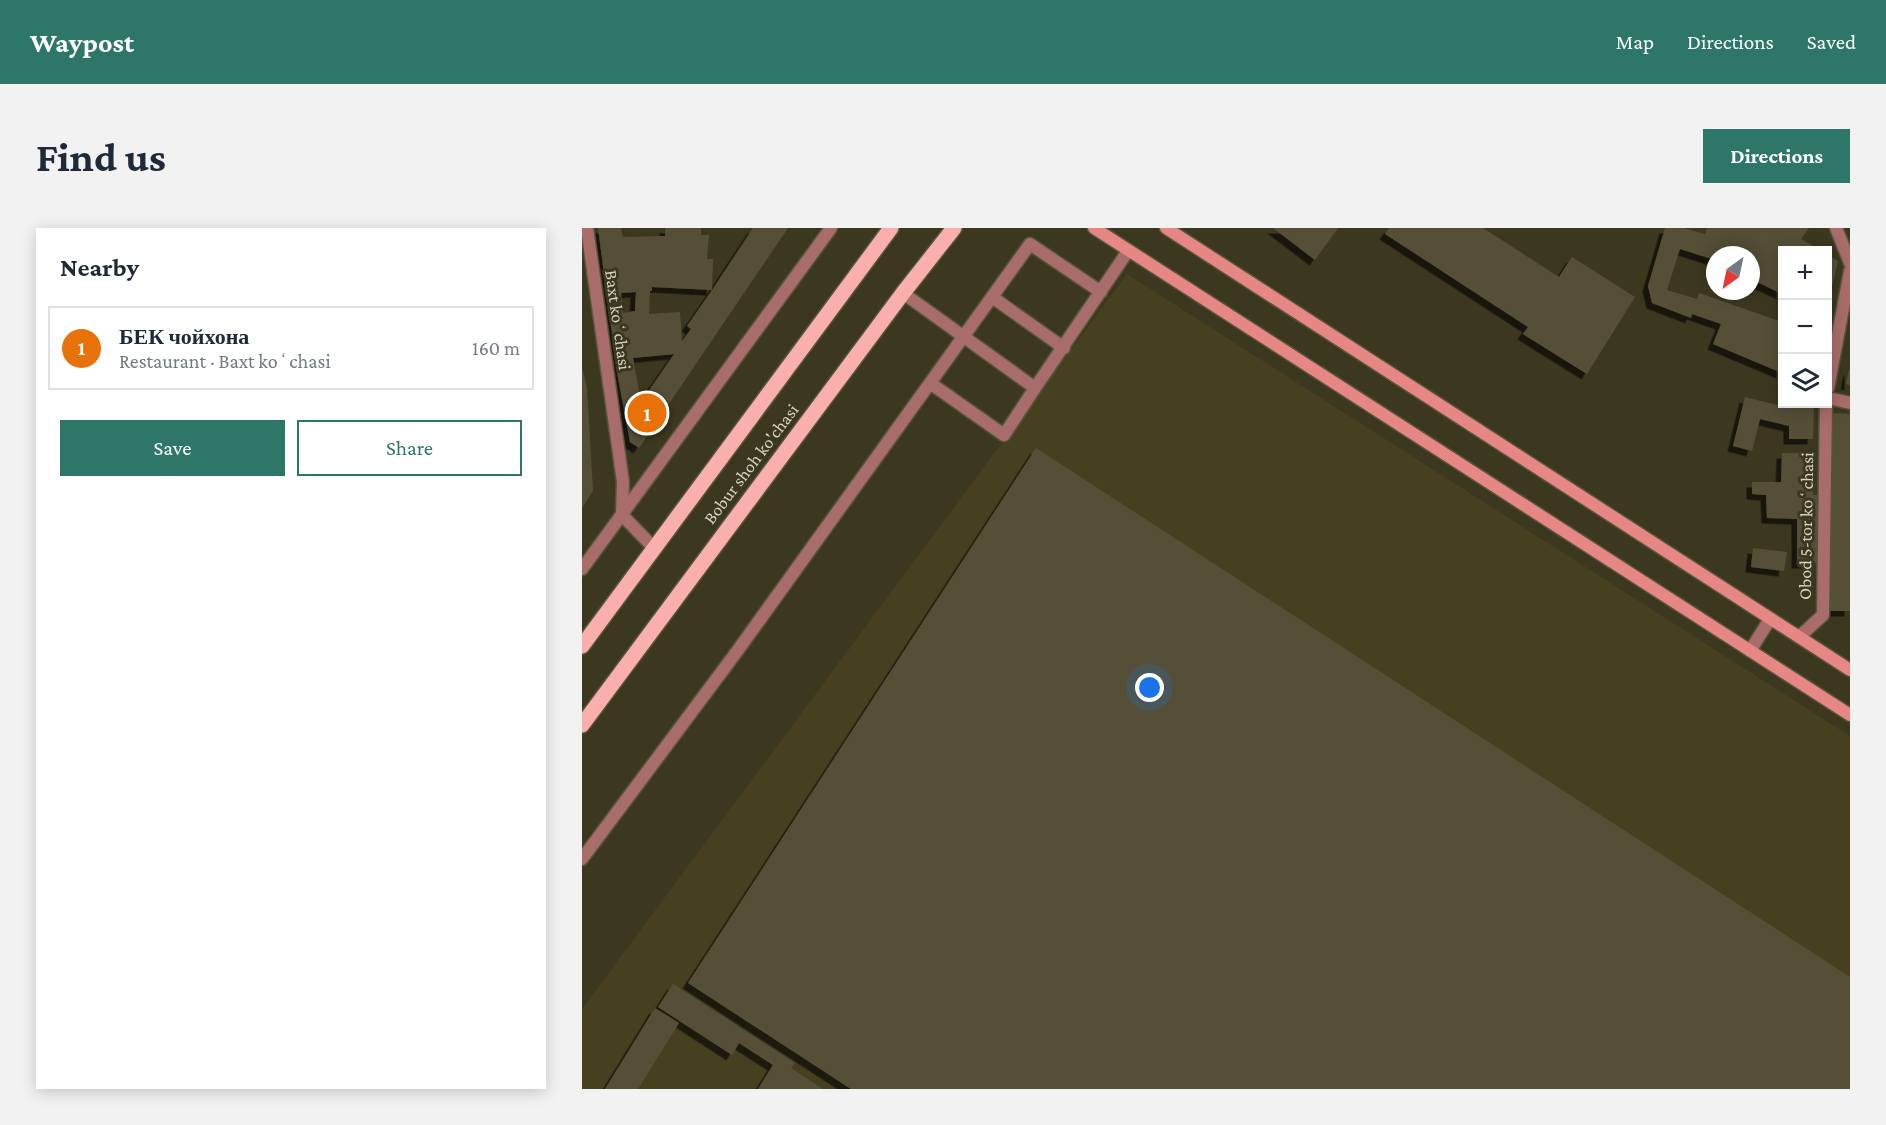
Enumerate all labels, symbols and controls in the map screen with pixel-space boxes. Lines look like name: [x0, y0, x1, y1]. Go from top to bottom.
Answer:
text: Waypost: [30, 27, 134, 58]
text: Map: [1616, 30, 1654, 54]
text: Directions: [1687, 30, 1774, 54]
text: Saved: [1807, 30, 1856, 54]
button: Directions: [1703, 129, 1850, 183]
text: Find us: [36, 133, 166, 180]
north arrow: [1706, 246, 1760, 300]
map controls: [1778, 246, 1832, 408]
button: +: [1778, 246, 1832, 300]
text: Nearby: [60, 253, 139, 282]
street label: Baxt koʻchasi: [601, 269, 635, 372]
button: −: [1778, 300, 1832, 354]
text: БЕК чойхона: [119, 324, 249, 349]
text: 1: [78, 337, 85, 359]
text: 160 m: [472, 337, 520, 359]
text: Restaurant · Baxt koʻchasi: [119, 350, 331, 372]
button: layers: [1778, 354, 1832, 408]
pin: 1: [628, 390, 666, 435]
street label: Bobur shoh ko'chasi: [699, 400, 803, 528]
button: Save: [60, 420, 285, 476]
button: Share: [297, 420, 522, 476]
street label: Obod 5-tor koʻchasi: [1795, 452, 1817, 600]
your location: [1135, 673, 1164, 702]

